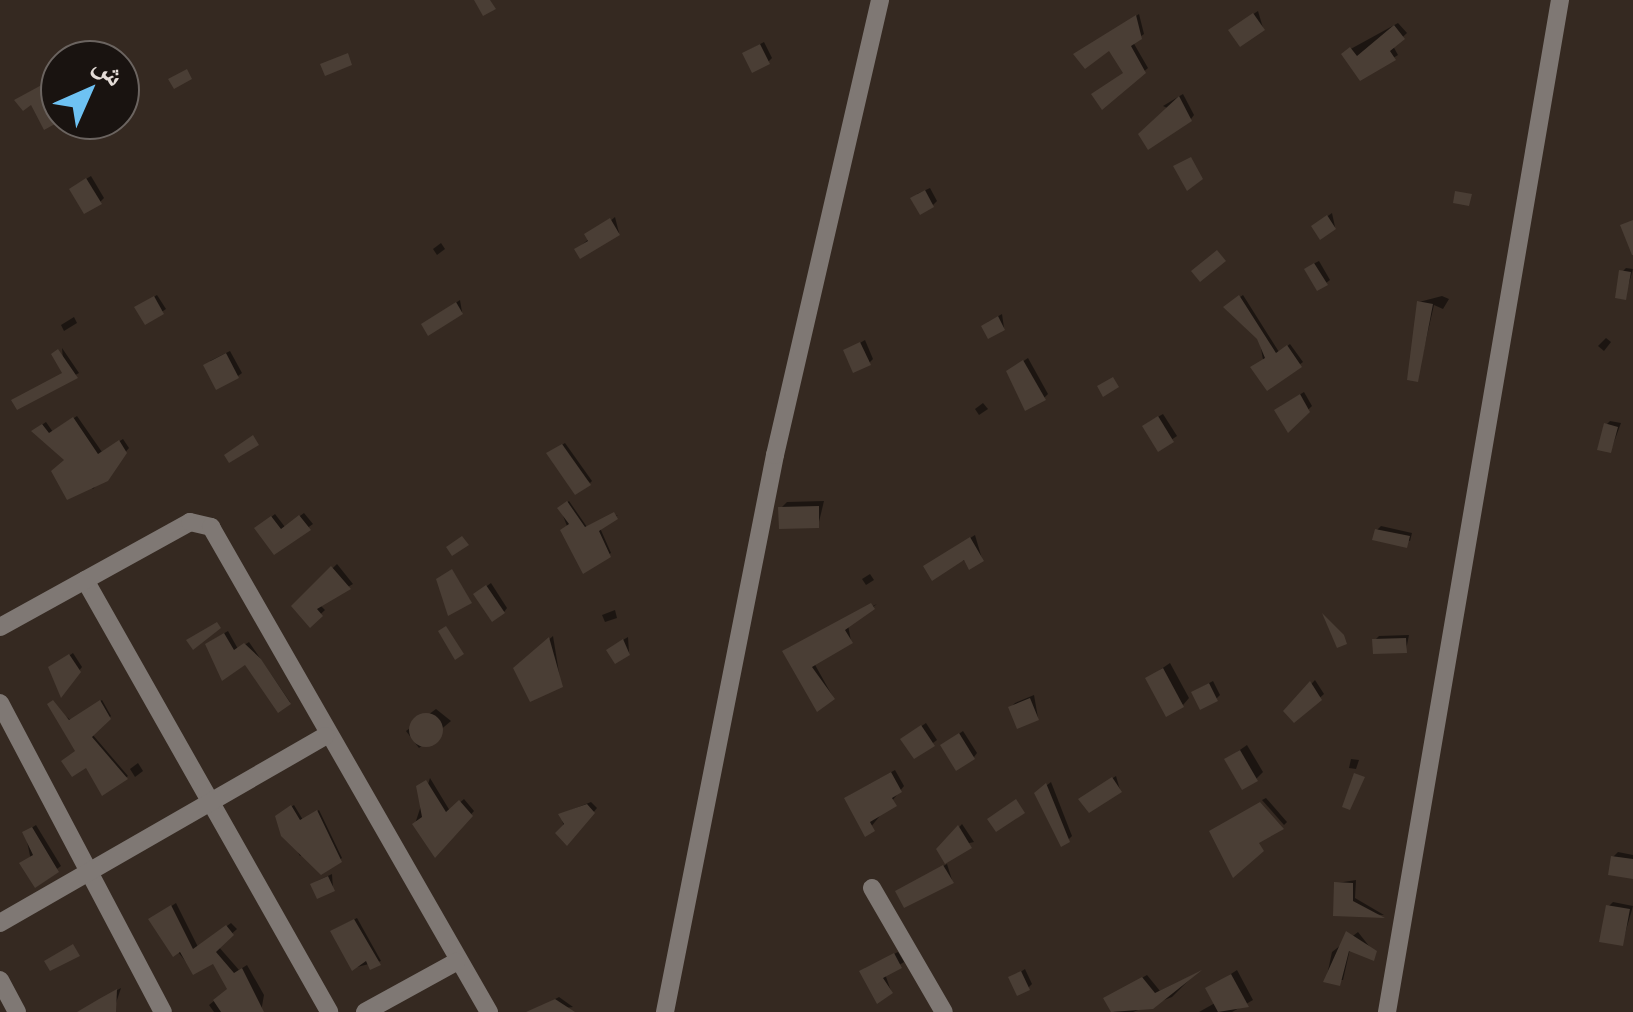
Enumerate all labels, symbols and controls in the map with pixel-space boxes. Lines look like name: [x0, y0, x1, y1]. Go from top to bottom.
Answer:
north arrow: [40, 40, 140, 140]
text: ش: [87, 47, 133, 93]

